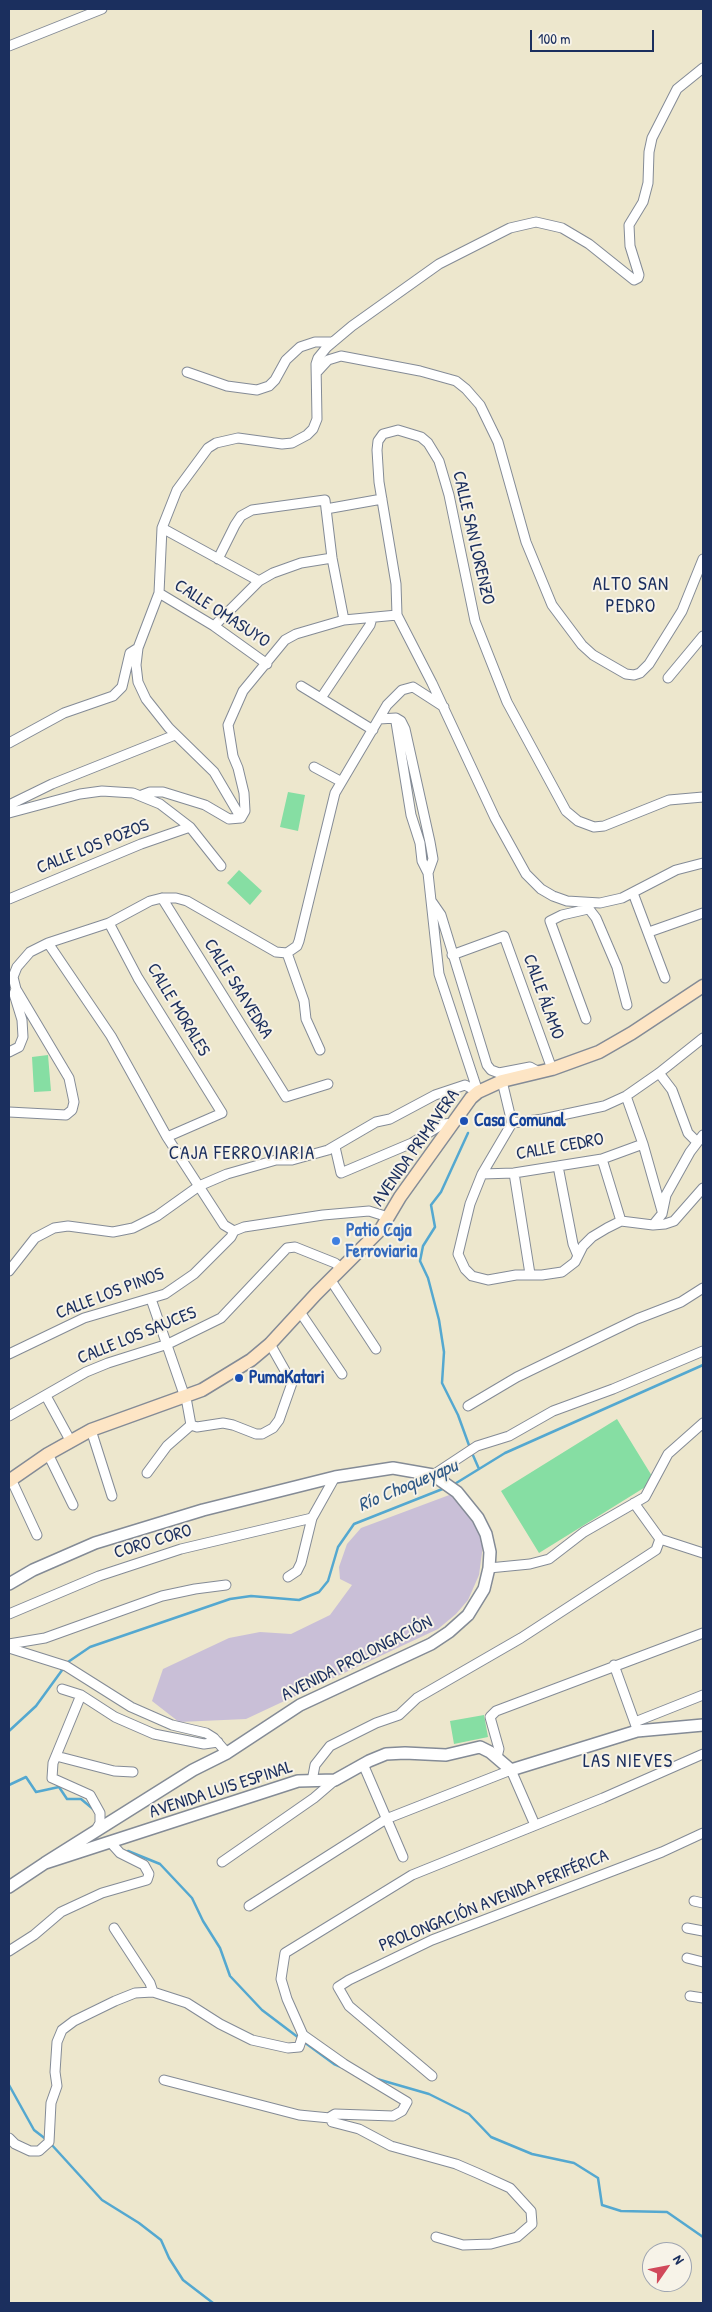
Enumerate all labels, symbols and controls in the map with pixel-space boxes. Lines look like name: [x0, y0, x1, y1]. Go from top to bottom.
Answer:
scale bar: [532, 20, 656, 52]
text: 100 m: [538, 28, 571, 49]
street label: CALLE SAN LORENZO: [447, 469, 499, 607]
district label: ALTO SAN PEDRO: [592, 574, 670, 618]
street label: CALLE OMASUYO: [170, 575, 274, 653]
street label: CALLE LOS POZOS: [34, 815, 152, 879]
street label: CALLE SAAVEDRA: [199, 935, 277, 1043]
street label: CALLE ÁLAMO: [518, 951, 568, 1043]
street label: CALLE MORALES: [142, 960, 214, 1060]
street label: AVENIDA PRIMAVERA: [368, 1085, 464, 1211]
place label: Casa Comunal: [474, 1110, 566, 1132]
marker: Casa Comunal: [458, 1115, 470, 1127]
street label: CALLE CEDRO: [514, 1129, 606, 1165]
district label: CAJA FERROVIARIA: [167, 1143, 317, 1165]
place label: Patio Caja Ferroviaria: [346, 1220, 417, 1262]
marker: Patio Caja Ferroviaria: [330, 1235, 342, 1247]
street label: CALLE LOS PINOS: [53, 1263, 167, 1325]
street label: CALLE LOS SAUCES: [74, 1302, 200, 1370]
place label: PumaKatari: [249, 1367, 325, 1389]
marker: PumaKatari: [233, 1372, 245, 1384]
water label: Río Choqueyapu: [355, 1455, 461, 1517]
street label: CORO CORO: [111, 1520, 195, 1564]
street label: AVENIDA PROLONGACIÓN: [278, 1612, 436, 1706]
district label: LAS NIEVES: [582, 1751, 674, 1773]
street label: AVENIDA LUIS ESPINAL: [147, 1757, 295, 1823]
street label: PROLONGACIÓN AVENIDA PERIFÉRICA: [376, 1845, 612, 1957]
north arrow: [642, 2242, 692, 2292]
text: N: [669, 2251, 689, 2267]

